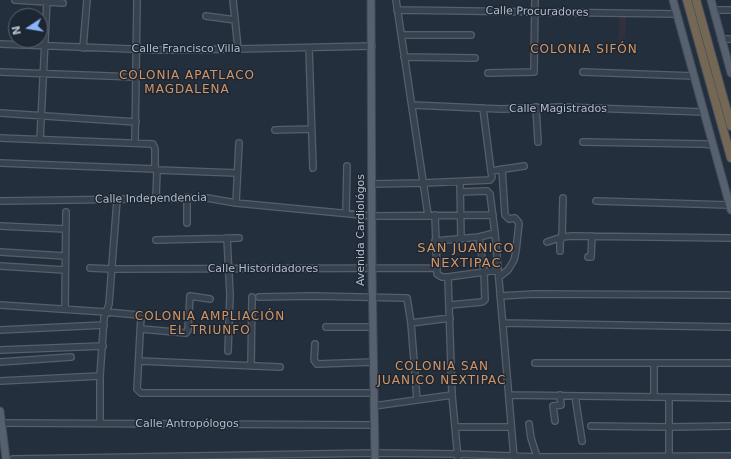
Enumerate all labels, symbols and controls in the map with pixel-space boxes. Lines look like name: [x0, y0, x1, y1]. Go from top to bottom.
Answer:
street label: Calle Procuradores: [485, 5, 589, 19]
north arrow: [8, 8, 48, 48]
text: N: [9, 25, 24, 36]
street label: Calle Francisco Villa: [132, 42, 240, 56]
district label: COLONIA SIFÓN: [530, 43, 638, 57]
district label: COLONIA APATLACO MAGDALENA: [119, 69, 255, 97]
street label: Calle Magistrados: [509, 102, 607, 116]
street label: Avenida Cardiológos: [354, 174, 368, 286]
street label: Calle Independencia: [95, 191, 207, 207]
district label: SAN JUANICO NEXTIPAC: [417, 241, 515, 272]
street label: Calle Historidadores: [208, 262, 318, 276]
district label: COLONIA AMPLIACIÓN EL TRIUNFO: [135, 310, 285, 338]
district label: COLONIA SAN JUANICO NEXTIPAC: [378, 360, 506, 388]
street label: Calle Antropólogos: [135, 417, 239, 431]

